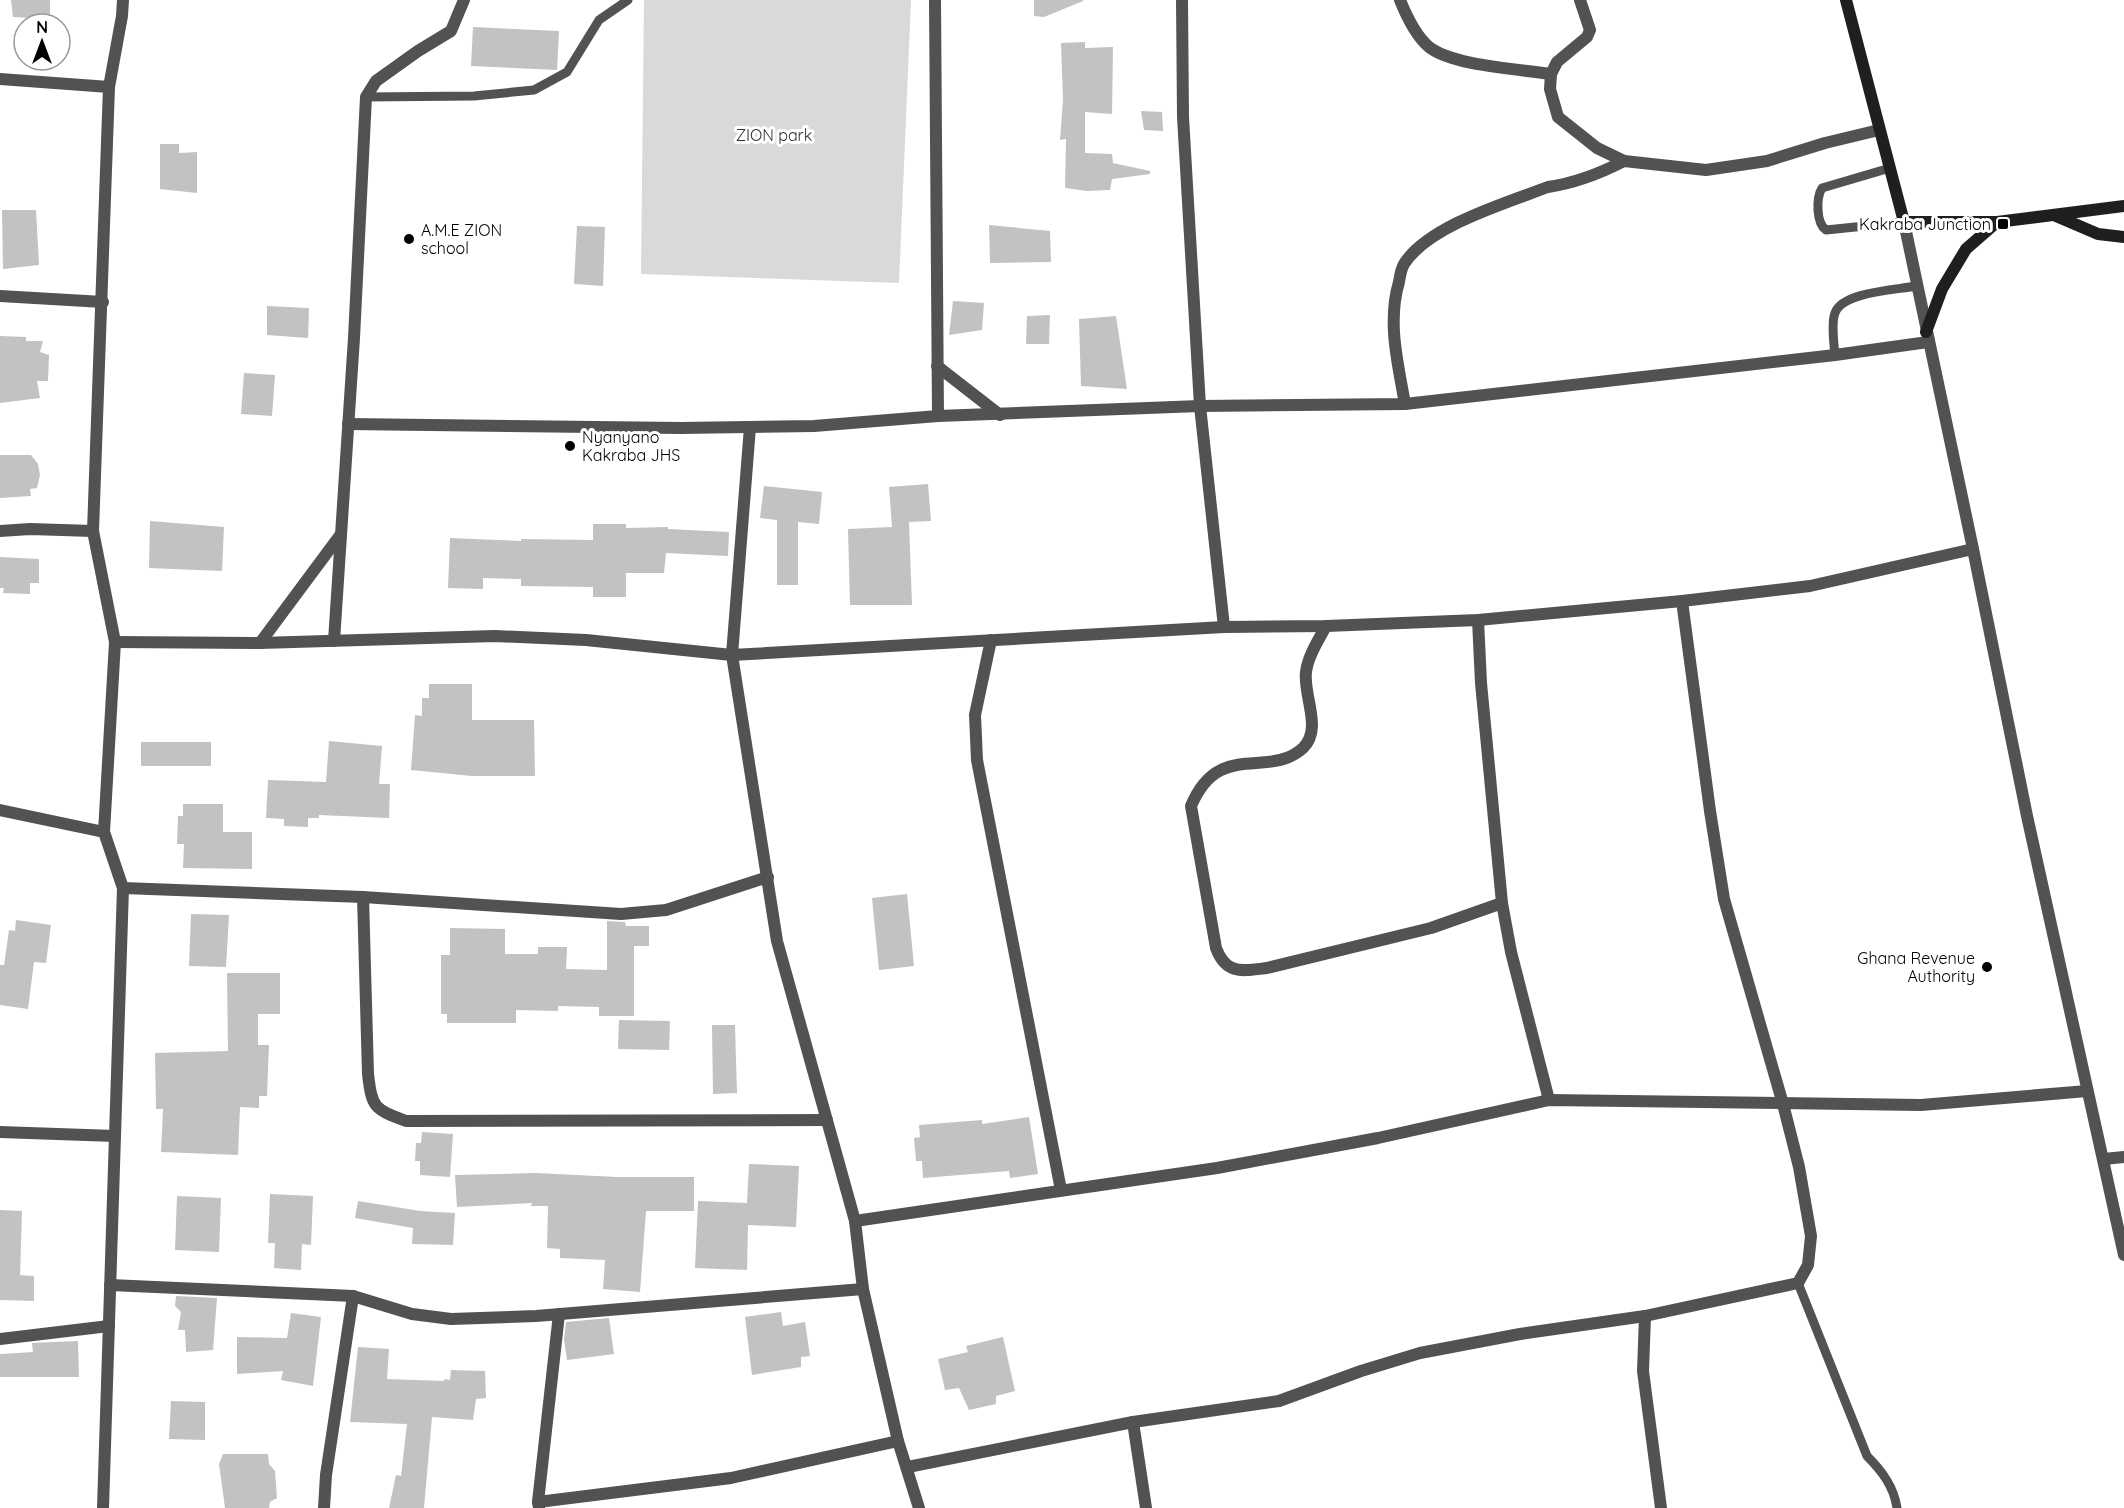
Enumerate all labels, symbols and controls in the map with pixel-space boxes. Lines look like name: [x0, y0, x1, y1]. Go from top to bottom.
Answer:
north arrow: [12, 12, 72, 72]
text: N: [36, 17, 48, 37]
park label: ZION park: [736, 125, 812, 145]
place label: Kakraba Junction: [1859, 214, 1991, 234]
marker: Kakraba Junction: [1996, 217, 2010, 231]
place label: A.M.E ZION school: [421, 220, 502, 258]
marker: A.M.E ZION school: [402, 232, 416, 246]
place label: Nyanyano Kakraba JHS: [582, 427, 680, 465]
marker: Nyanyano Kakraba JHS: [563, 439, 577, 453]
place label: Ghana Revenue Authority: [1857, 948, 1975, 986]
marker: Ghana Revenue Authority: [1980, 960, 1994, 974]

